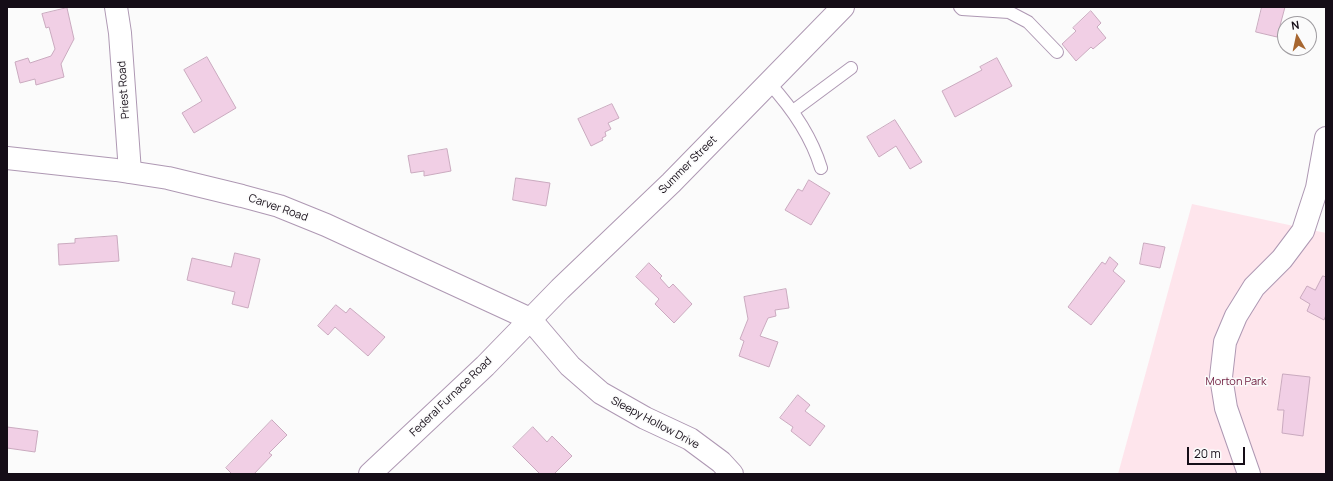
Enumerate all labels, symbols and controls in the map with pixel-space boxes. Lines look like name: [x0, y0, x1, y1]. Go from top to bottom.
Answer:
north arrow: [1277, 16, 1317, 56]
text: N: [1290, 17, 1300, 33]
street label: Priest Road: [115, 61, 133, 119]
street label: Summer Street: [656, 133, 720, 197]
street label: Carver Road: [247, 192, 309, 224]
street label: Federal Furnace Road: [407, 355, 495, 439]
park label: Morton Park: [1205, 375, 1267, 389]
street label: Sleepy Hollow Drive: [609, 394, 701, 452]
scale bar: [1189, 439, 1247, 465]
text: 20 m: [1194, 445, 1221, 462]

